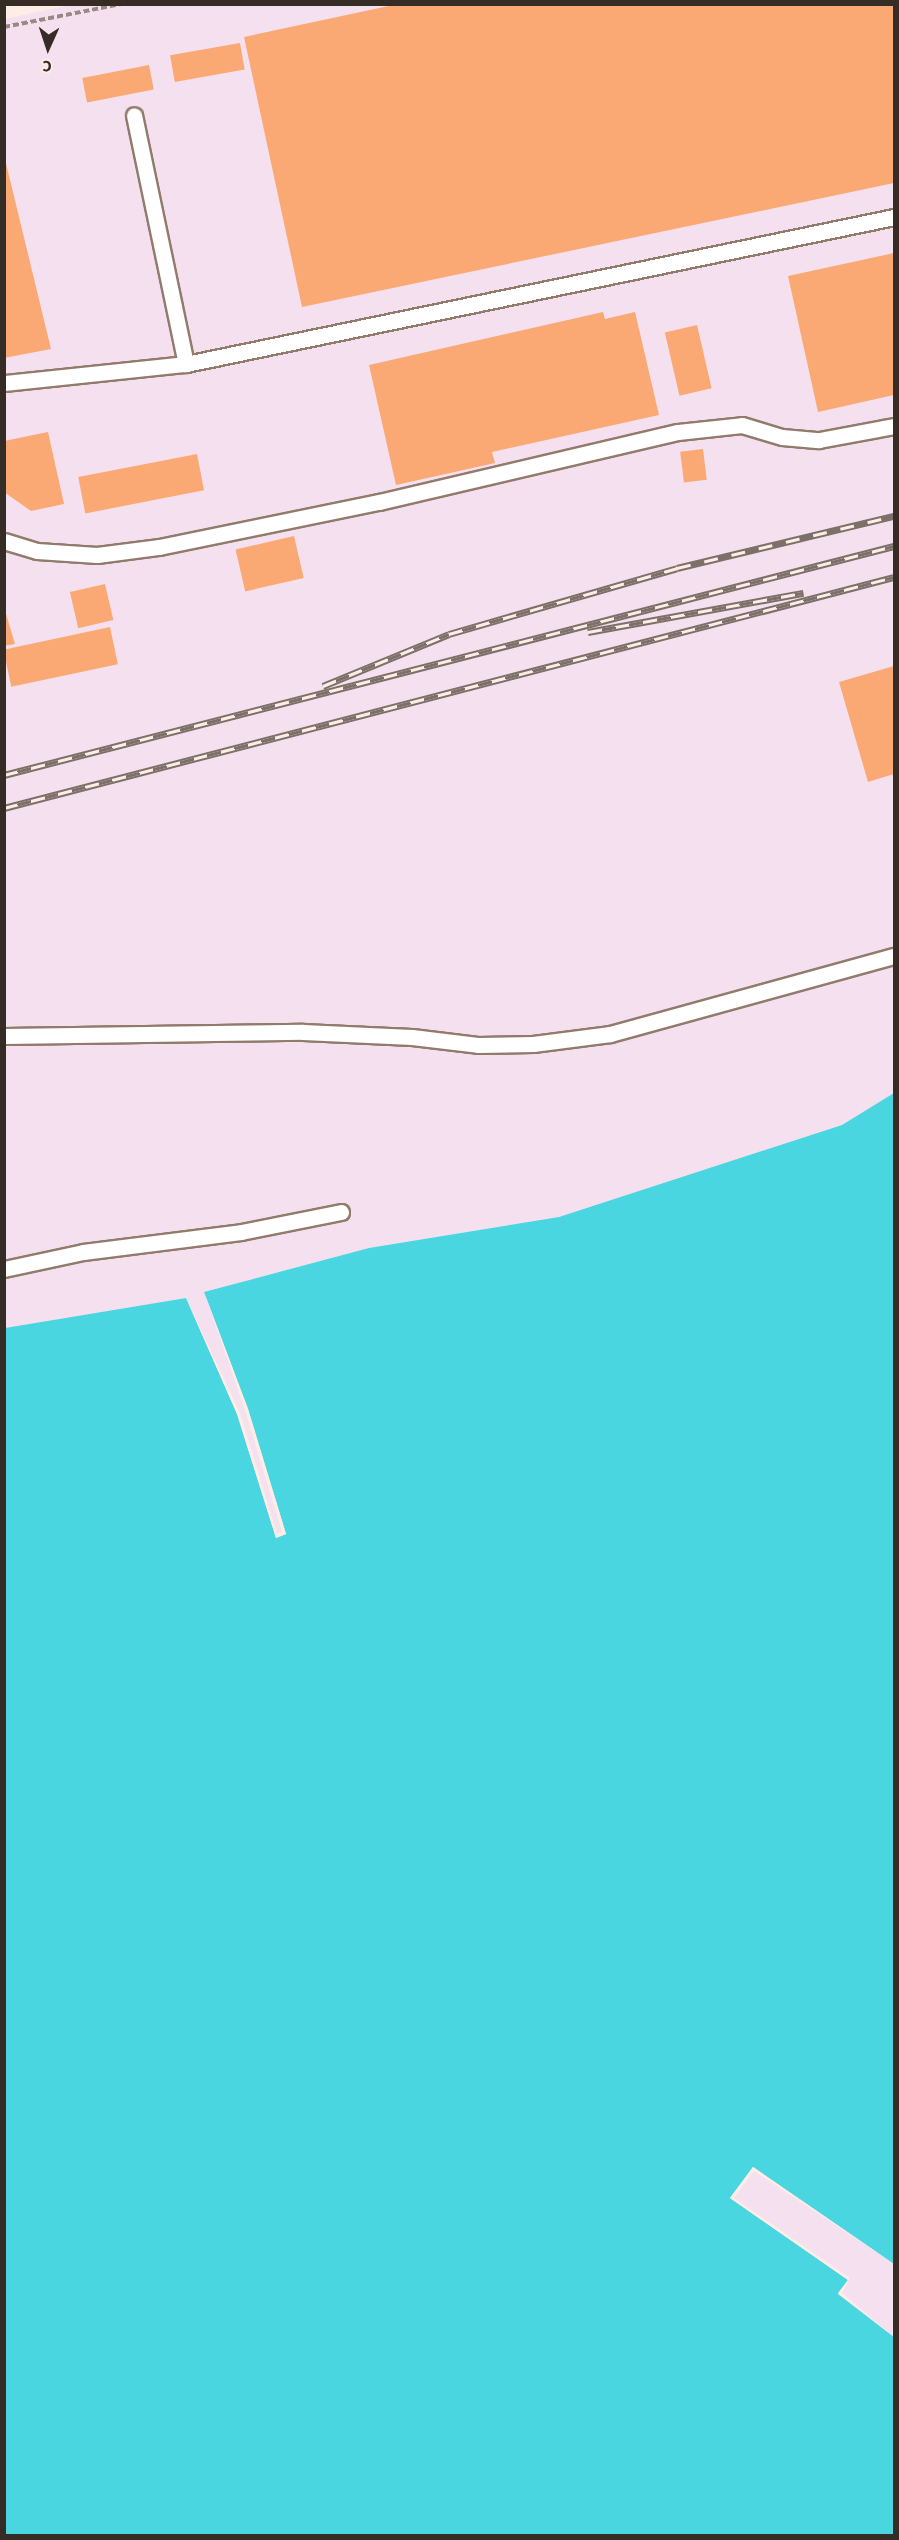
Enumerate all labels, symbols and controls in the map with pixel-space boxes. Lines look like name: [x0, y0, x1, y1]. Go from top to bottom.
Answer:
north arrow: [18, 18, 78, 78]
text: С: [42, 55, 52, 77]

